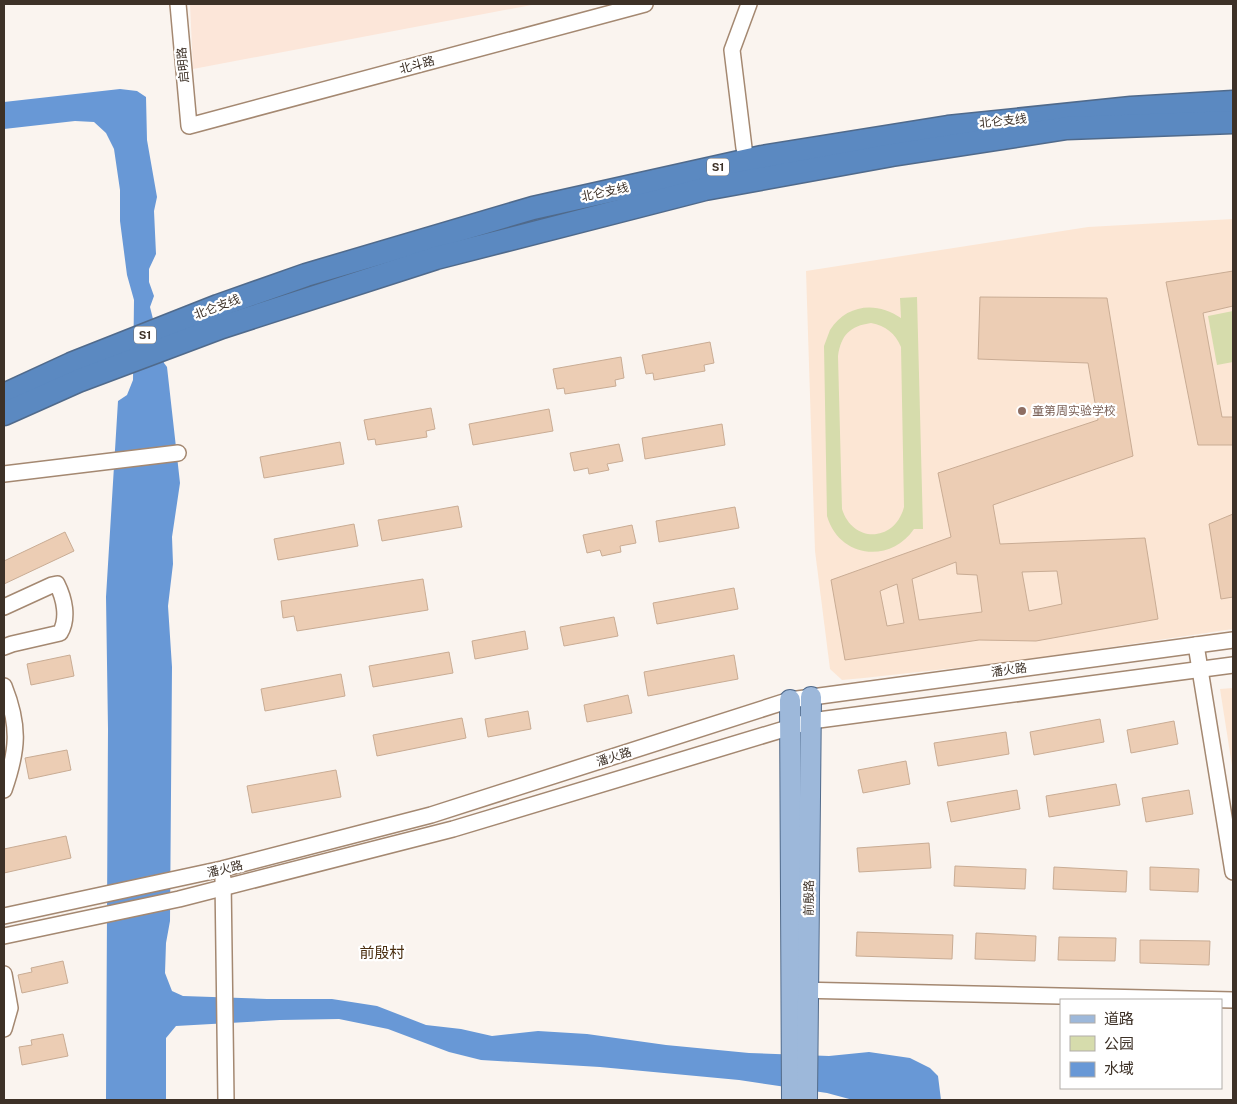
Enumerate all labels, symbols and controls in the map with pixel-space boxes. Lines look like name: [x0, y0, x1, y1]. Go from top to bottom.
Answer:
street label: 启明路: [174, 46, 192, 84]
street label: 北斗路: [398, 54, 436, 76]
street label: 北仑支线: [978, 112, 1028, 130]
road number: S1: [707, 158, 729, 176]
street label: 北仑支线: [580, 180, 630, 204]
street label: 北仑支线: [192, 292, 242, 322]
road number: S1: [134, 326, 156, 344]
place label: 童第周实验学校: [1032, 404, 1116, 418]
marker: 童第周实验学校: [1016, 405, 1028, 417]
street label: 潘火路: [990, 661, 1028, 679]
street label: 潘火路: [595, 745, 633, 769]
street label: 潘火路: [206, 858, 244, 880]
street label: 前殷路: [802, 880, 816, 916]
district label: 前殷村: [359, 944, 405, 961]
legend: [1060, 999, 1222, 1089]
text: 道路: [1104, 1010, 1134, 1027]
text: 公园: [1104, 1035, 1134, 1052]
text: 水域: [1104, 1060, 1134, 1077]

